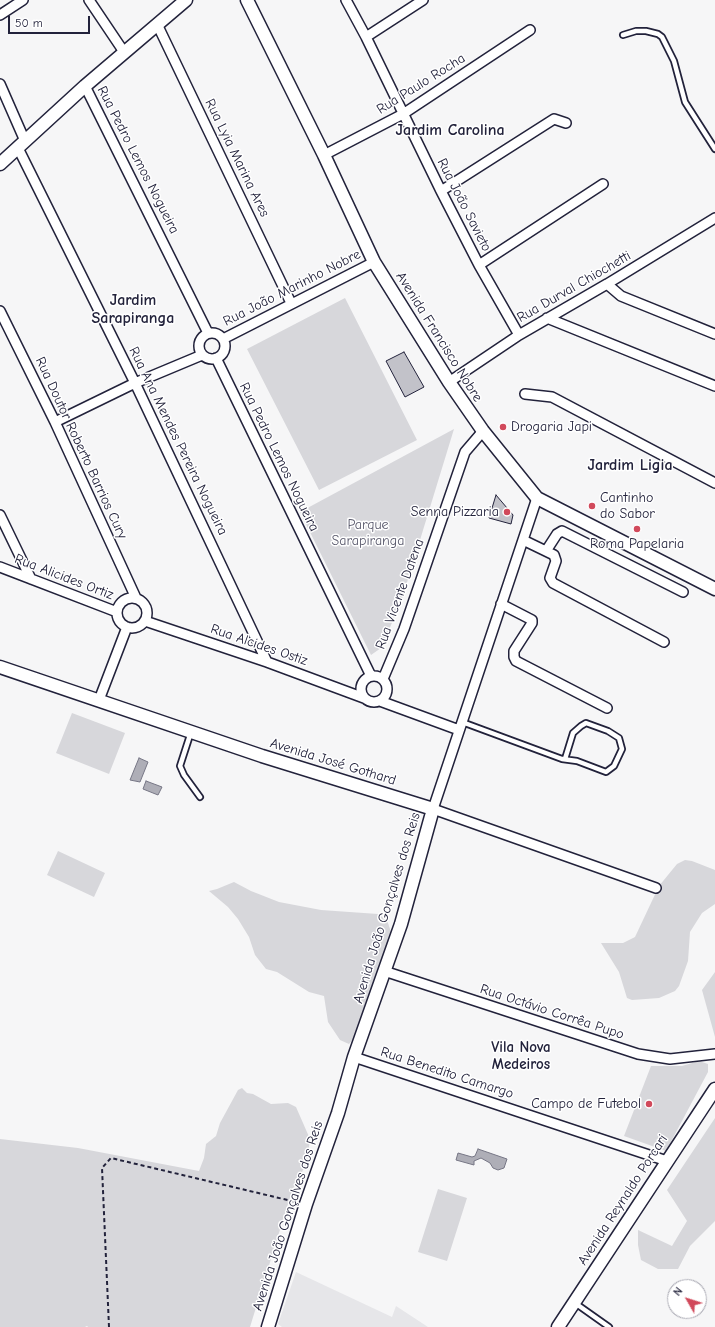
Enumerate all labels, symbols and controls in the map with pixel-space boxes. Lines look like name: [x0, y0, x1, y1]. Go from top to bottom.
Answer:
scale bar: [10, 8, 92, 34]
text: 50 m: [15, 16, 43, 30]
street label: Rua Paulo Rocha: [374, 50, 468, 118]
street label: Rua Pedro Lemos Nogueira: [93, 83, 183, 237]
street label: Rua Lyia Marina Ares: [201, 96, 273, 220]
district label: Jardim Carolina: [395, 120, 505, 140]
street label: Rua João Savieto: [433, 156, 495, 254]
street label: Rua João Marinho Nobre: [220, 246, 364, 330]
street label: Rua Durval Chiochetti: [514, 248, 634, 326]
street label: Avenida Francisco Nobre: [392, 269, 486, 405]
district label: Jardim Sarapiranga: [92, 290, 174, 328]
street label: Rua Ana Mendes Pereira Nogueira: [125, 344, 231, 538]
street label: Rua Doutor Roberto Barrios Cury: [31, 354, 131, 542]
street label: Rua Pedro Lemos Nogueira: [236, 380, 322, 534]
place label: Drogaria Japi: [511, 419, 592, 435]
marker: Drogaria Japi: [498, 422, 508, 432]
district label: Jardim Ligia: [587, 455, 673, 475]
place label: Cantinho do Sabor: [600, 490, 655, 522]
marker: Cantinho do Sabor: [587, 501, 597, 511]
place label: Senna Pizzaria: [411, 504, 499, 520]
marker: Senna Pizzaria: [502, 507, 512, 517]
park label: Parque Sarapiranga: [332, 517, 404, 550]
marker: Roma Papelaria: [632, 524, 642, 534]
street label: Rua Vicente Datena: [372, 536, 428, 652]
place label: Roma Papelaria: [590, 536, 684, 552]
street label: Rua Alicides Ortiz: [12, 550, 116, 604]
street label: Rua Alcides Ostiz: [208, 621, 310, 669]
street label: Avenida José Gothard: [268, 735, 398, 789]
street label: Avenida João Gonçalves dos Reis: [350, 810, 424, 1006]
street label: Rua Octávio Corrêa Pupo: [478, 981, 626, 1043]
district label: Vila Nova Medeiros: [491, 1039, 551, 1074]
street label: Rua Benedito Camargo: [378, 1044, 516, 1102]
place label: Campo de Futebol: [531, 1096, 641, 1112]
marker: Campo de Futebol: [644, 1099, 654, 1109]
street label: Avenida João Gonçalves dos Reis: [249, 1119, 327, 1313]
street label: Avenida Reynaldo Porcari: [574, 1131, 672, 1269]
north arrow: [667, 1279, 707, 1319]
text: N: [671, 1285, 685, 1299]

